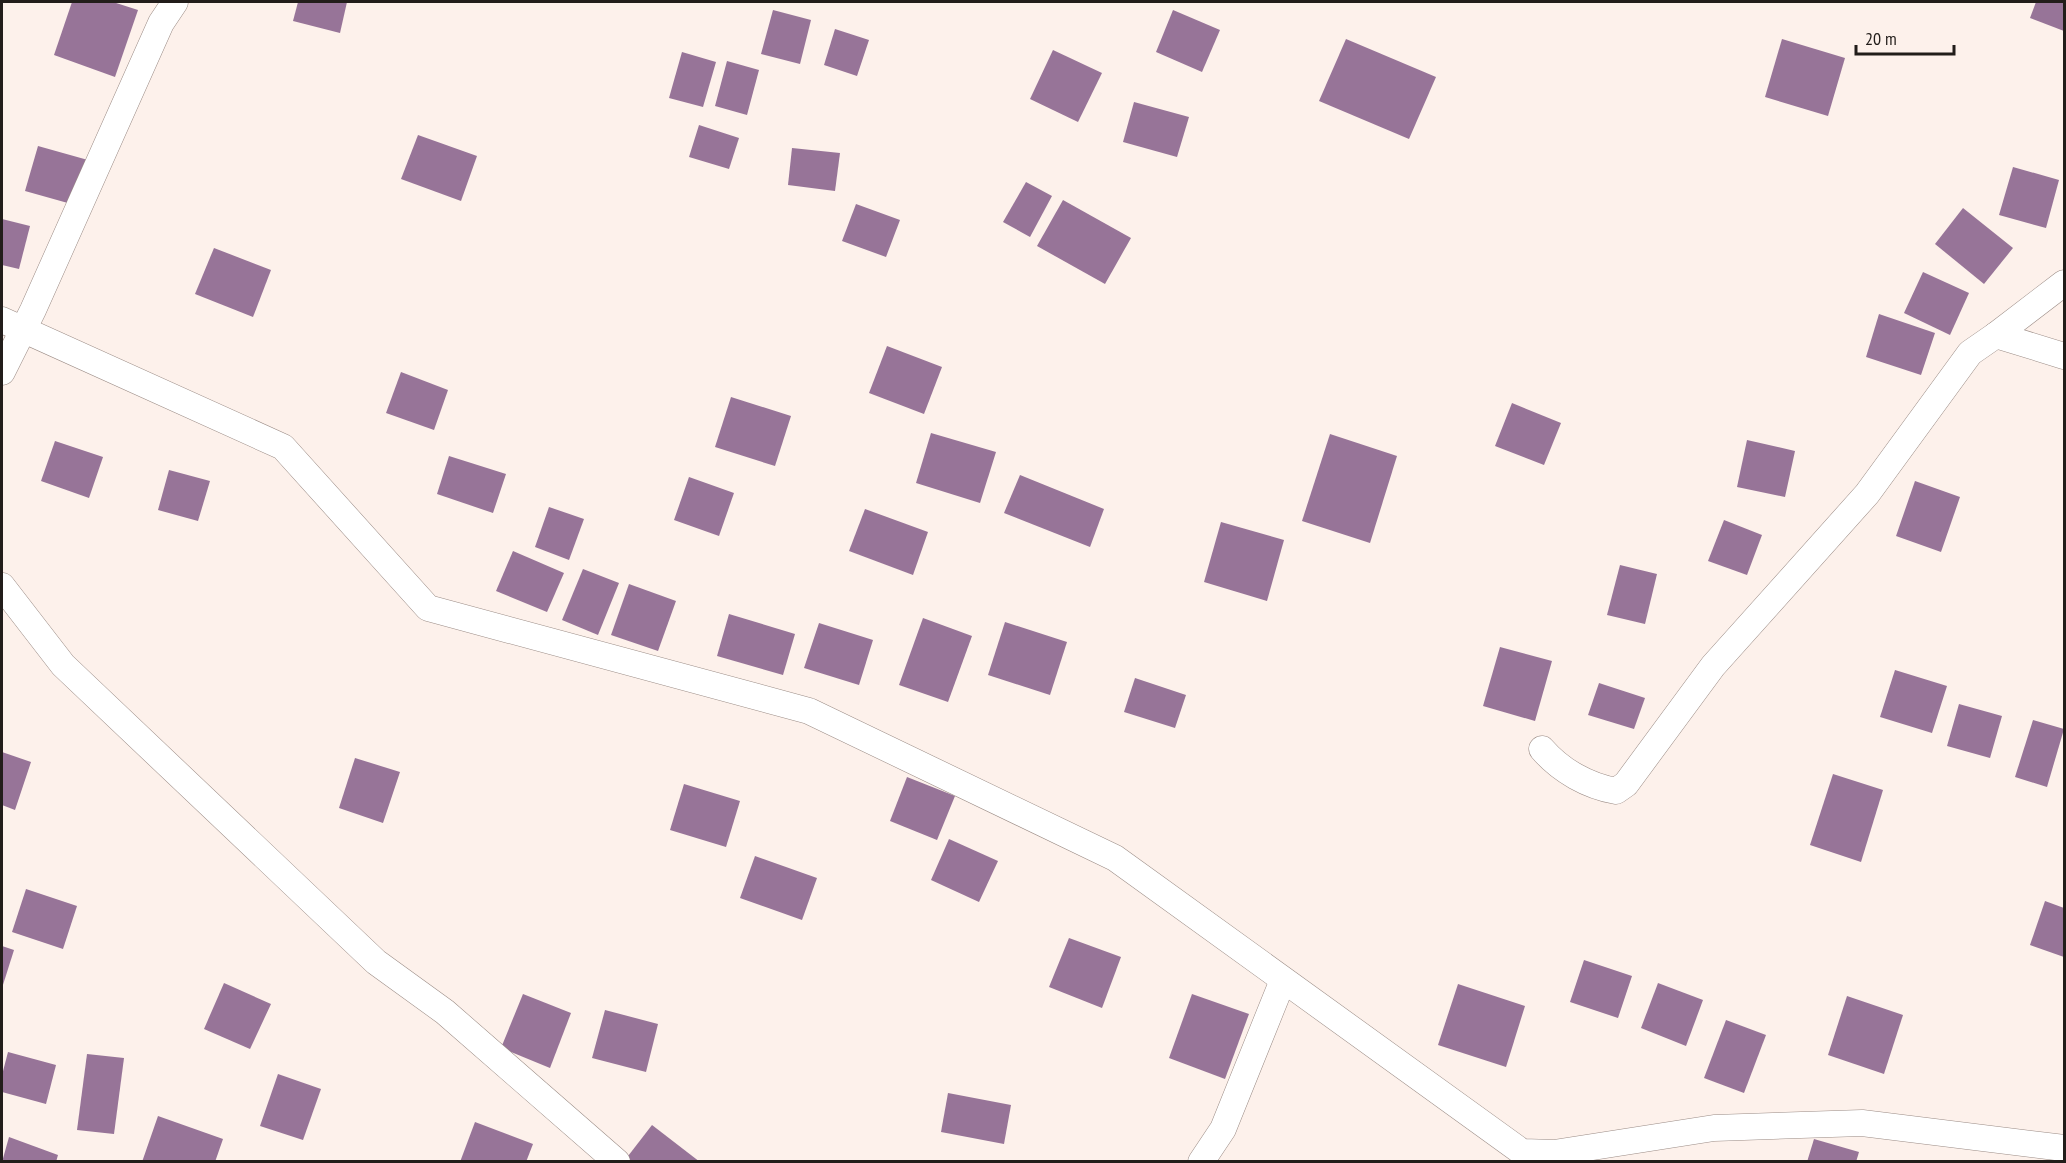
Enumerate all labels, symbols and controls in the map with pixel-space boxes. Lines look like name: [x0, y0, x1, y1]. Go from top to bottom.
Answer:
scale bar: [1856, 18, 1954, 56]
text: 20 m: [1865, 27, 1897, 50]

